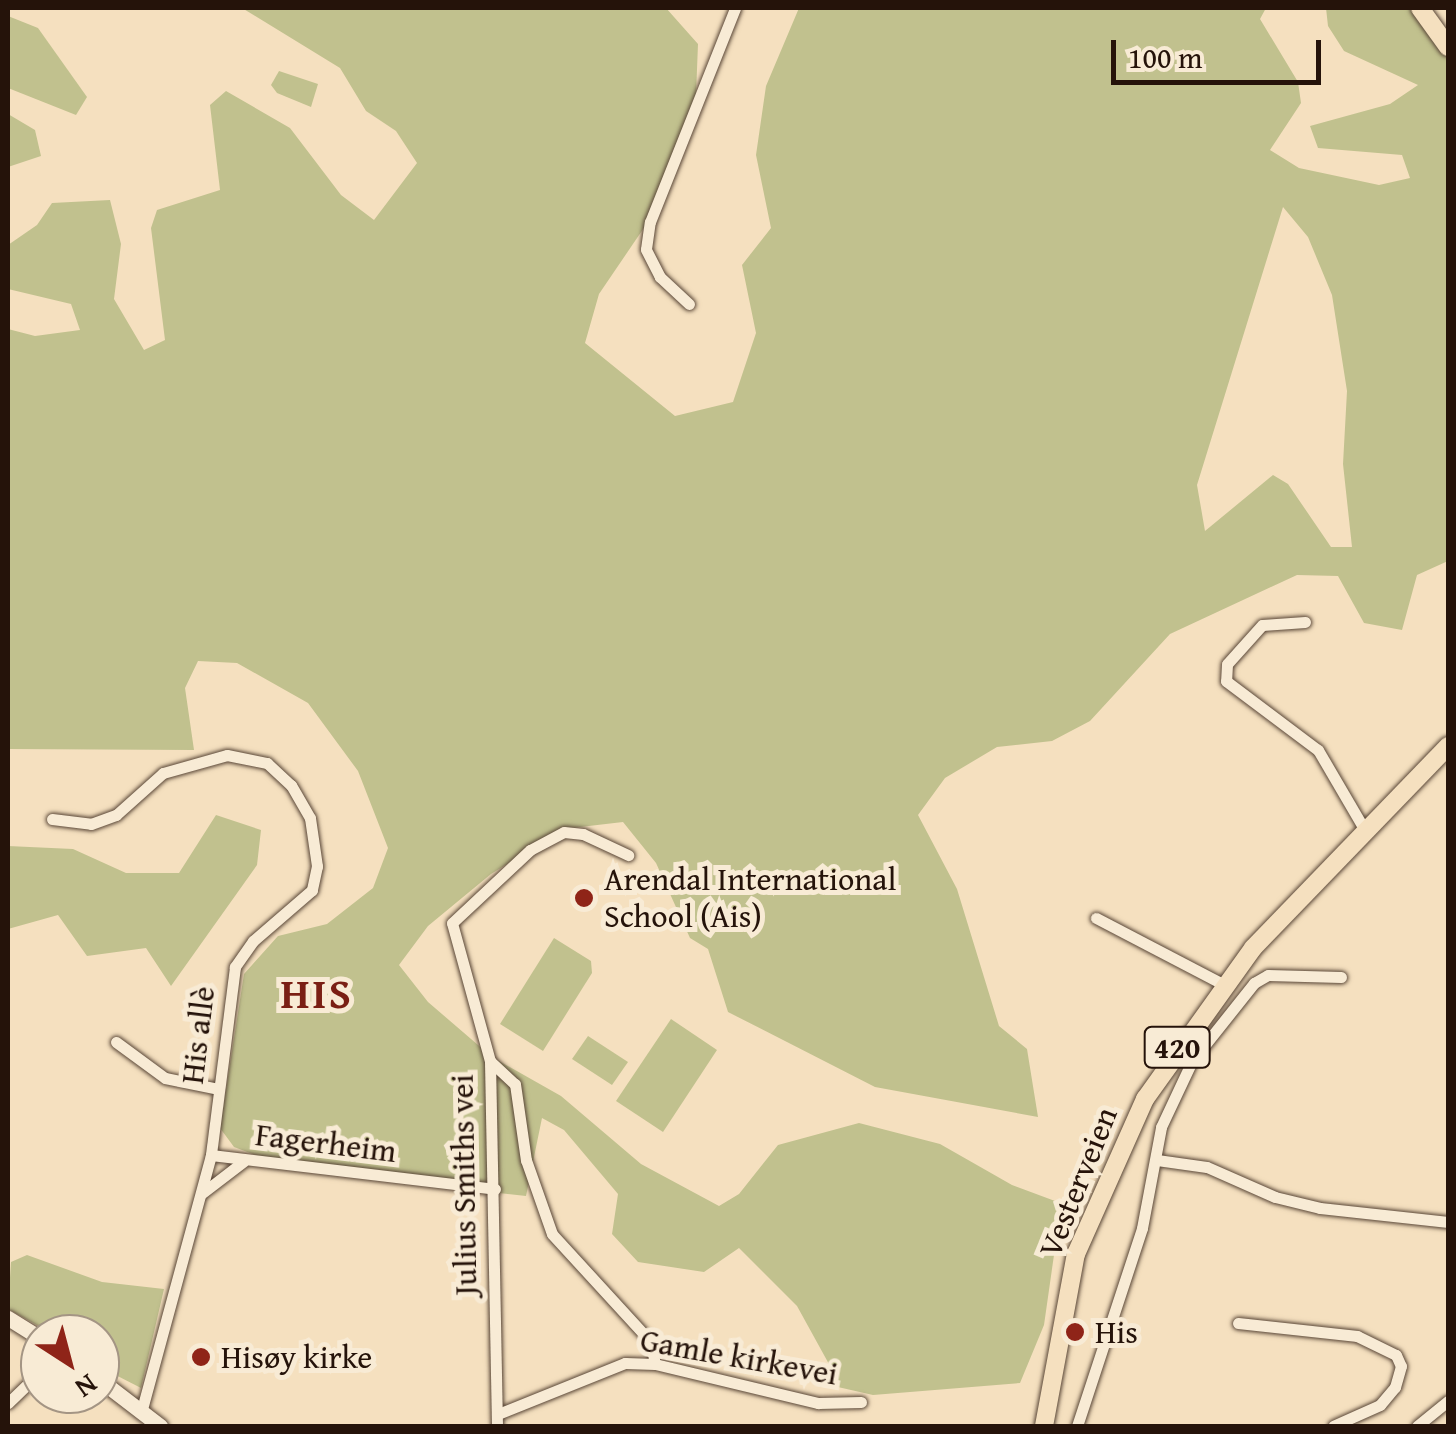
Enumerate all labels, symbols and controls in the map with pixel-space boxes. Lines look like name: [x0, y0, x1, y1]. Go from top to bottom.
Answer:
scale bar: [1116, 20, 1326, 82]
text: 100 m: [1128, 35, 1202, 79]
place label: Arendal International School (Ais): [604, 861, 896, 936]
marker: Arendal International School (Ais): [573, 887, 595, 909]
district label: HIS: [281, 968, 353, 1018]
street label: His allè: [173, 984, 223, 1086]
road number: 420: [1142, 1022, 1212, 1072]
street label: Julius Smiths vei: [443, 1074, 485, 1296]
street label: Vesterveien: [1031, 1101, 1125, 1263]
street label: Fagerheim: [253, 1115, 399, 1171]
place label: His: [1095, 1313, 1138, 1351]
north arrow: [20, 1314, 120, 1414]
street label: Gamle kirkevei: [637, 1321, 841, 1393]
marker: His: [1064, 1321, 1086, 1343]
place label: Hisøy kirke: [221, 1338, 372, 1376]
marker: Hisøy kirke: [190, 1346, 212, 1368]
text: N: [67, 1365, 106, 1409]

